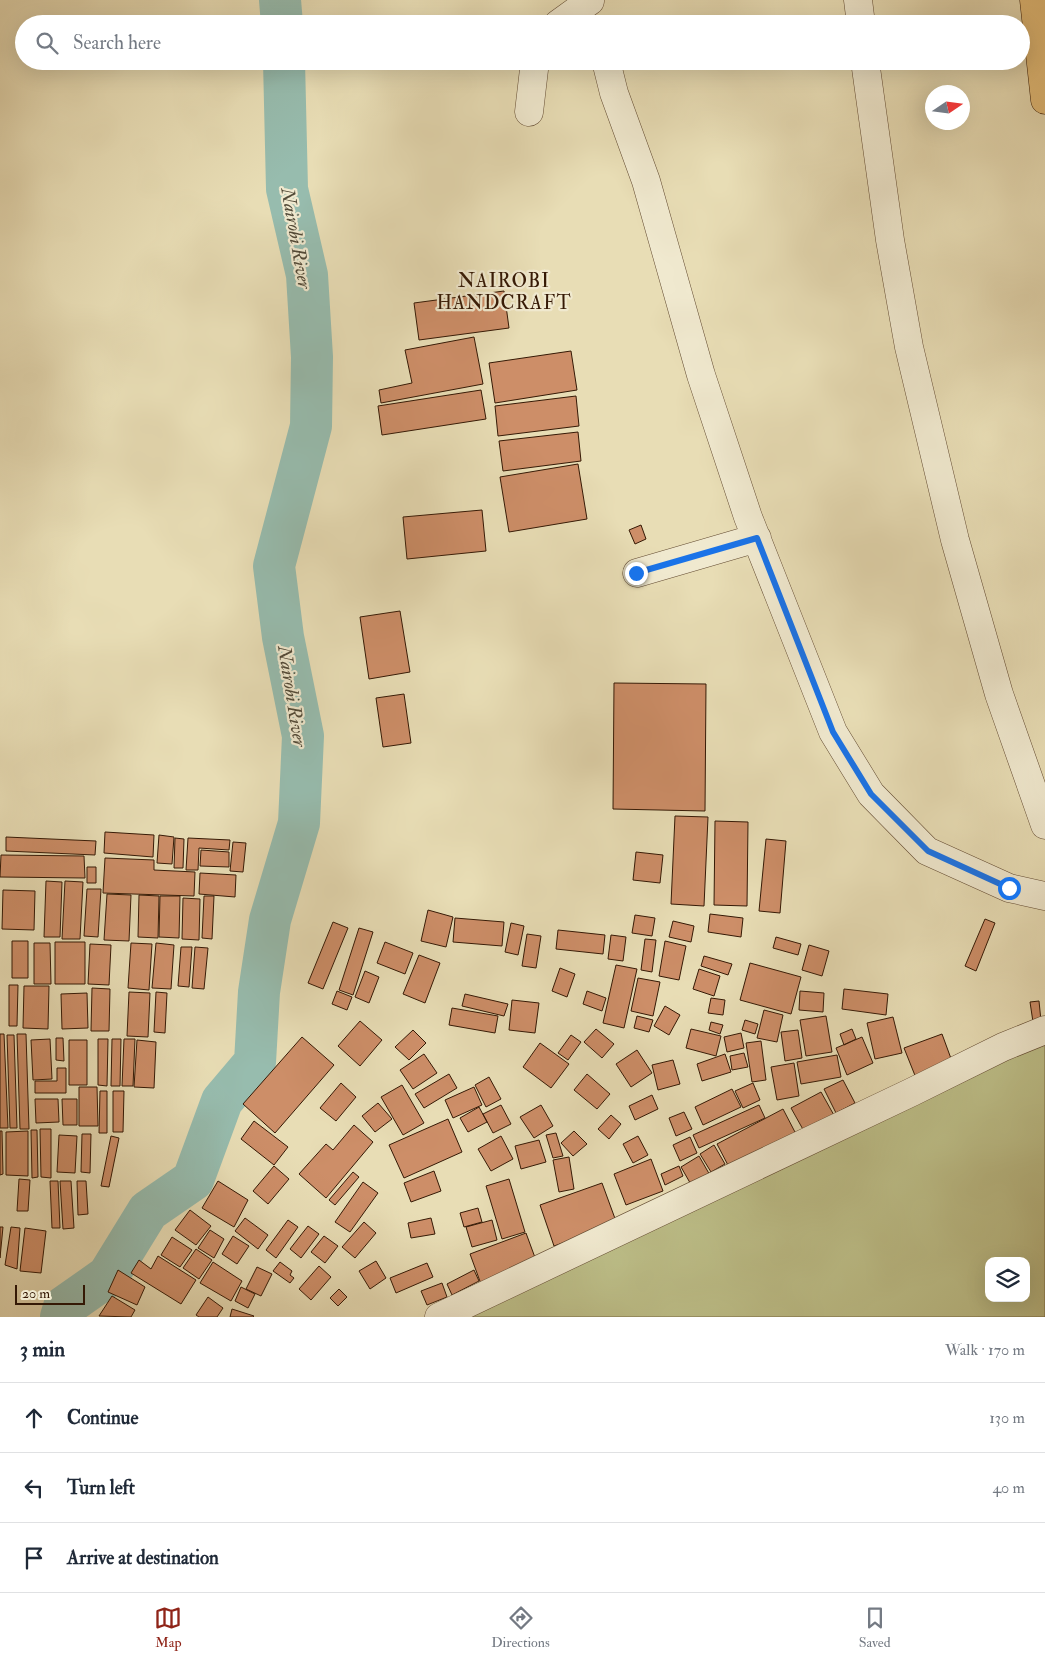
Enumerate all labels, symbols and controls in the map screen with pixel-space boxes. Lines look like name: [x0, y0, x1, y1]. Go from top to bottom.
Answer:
search box: [15, 15, 1030, 70]
icon: search: [33, 29, 61, 57]
text: Search here: [73, 31, 161, 55]
north arrow: [925, 85, 970, 130]
water label: Nairobi River: [275, 185, 317, 291]
district label: NAIROBI HANDCRAFT: [436, 269, 572, 315]
route end: [625, 562, 648, 585]
water label: Nairobi River: [272, 643, 312, 749]
route start: [998, 877, 1021, 900]
map controls: [985, 1257, 1030, 1302]
button: layers: [985, 1257, 1030, 1302]
scale bar: [15, 1282, 85, 1305]
text: 20 m: [22, 1285, 50, 1302]
text: 3 min: [20, 1336, 65, 1363]
text: Walk · 170 m: [945, 1340, 1025, 1360]
icon: ahead: [20, 1404, 48, 1432]
text: Continue: [67, 1406, 138, 1430]
text: 130 m: [989, 1408, 1025, 1428]
icon: left: [20, 1474, 48, 1502]
text: Turn left: [67, 1476, 135, 1500]
text: 40 m: [992, 1478, 1025, 1498]
icon: arrive: [20, 1544, 48, 1572]
text: Arrive at destination: [67, 1546, 219, 1570]
tab: Map: [154, 1604, 182, 1651]
tab: Directions: [491, 1604, 550, 1651]
tab: Saved: [859, 1604, 891, 1651]

